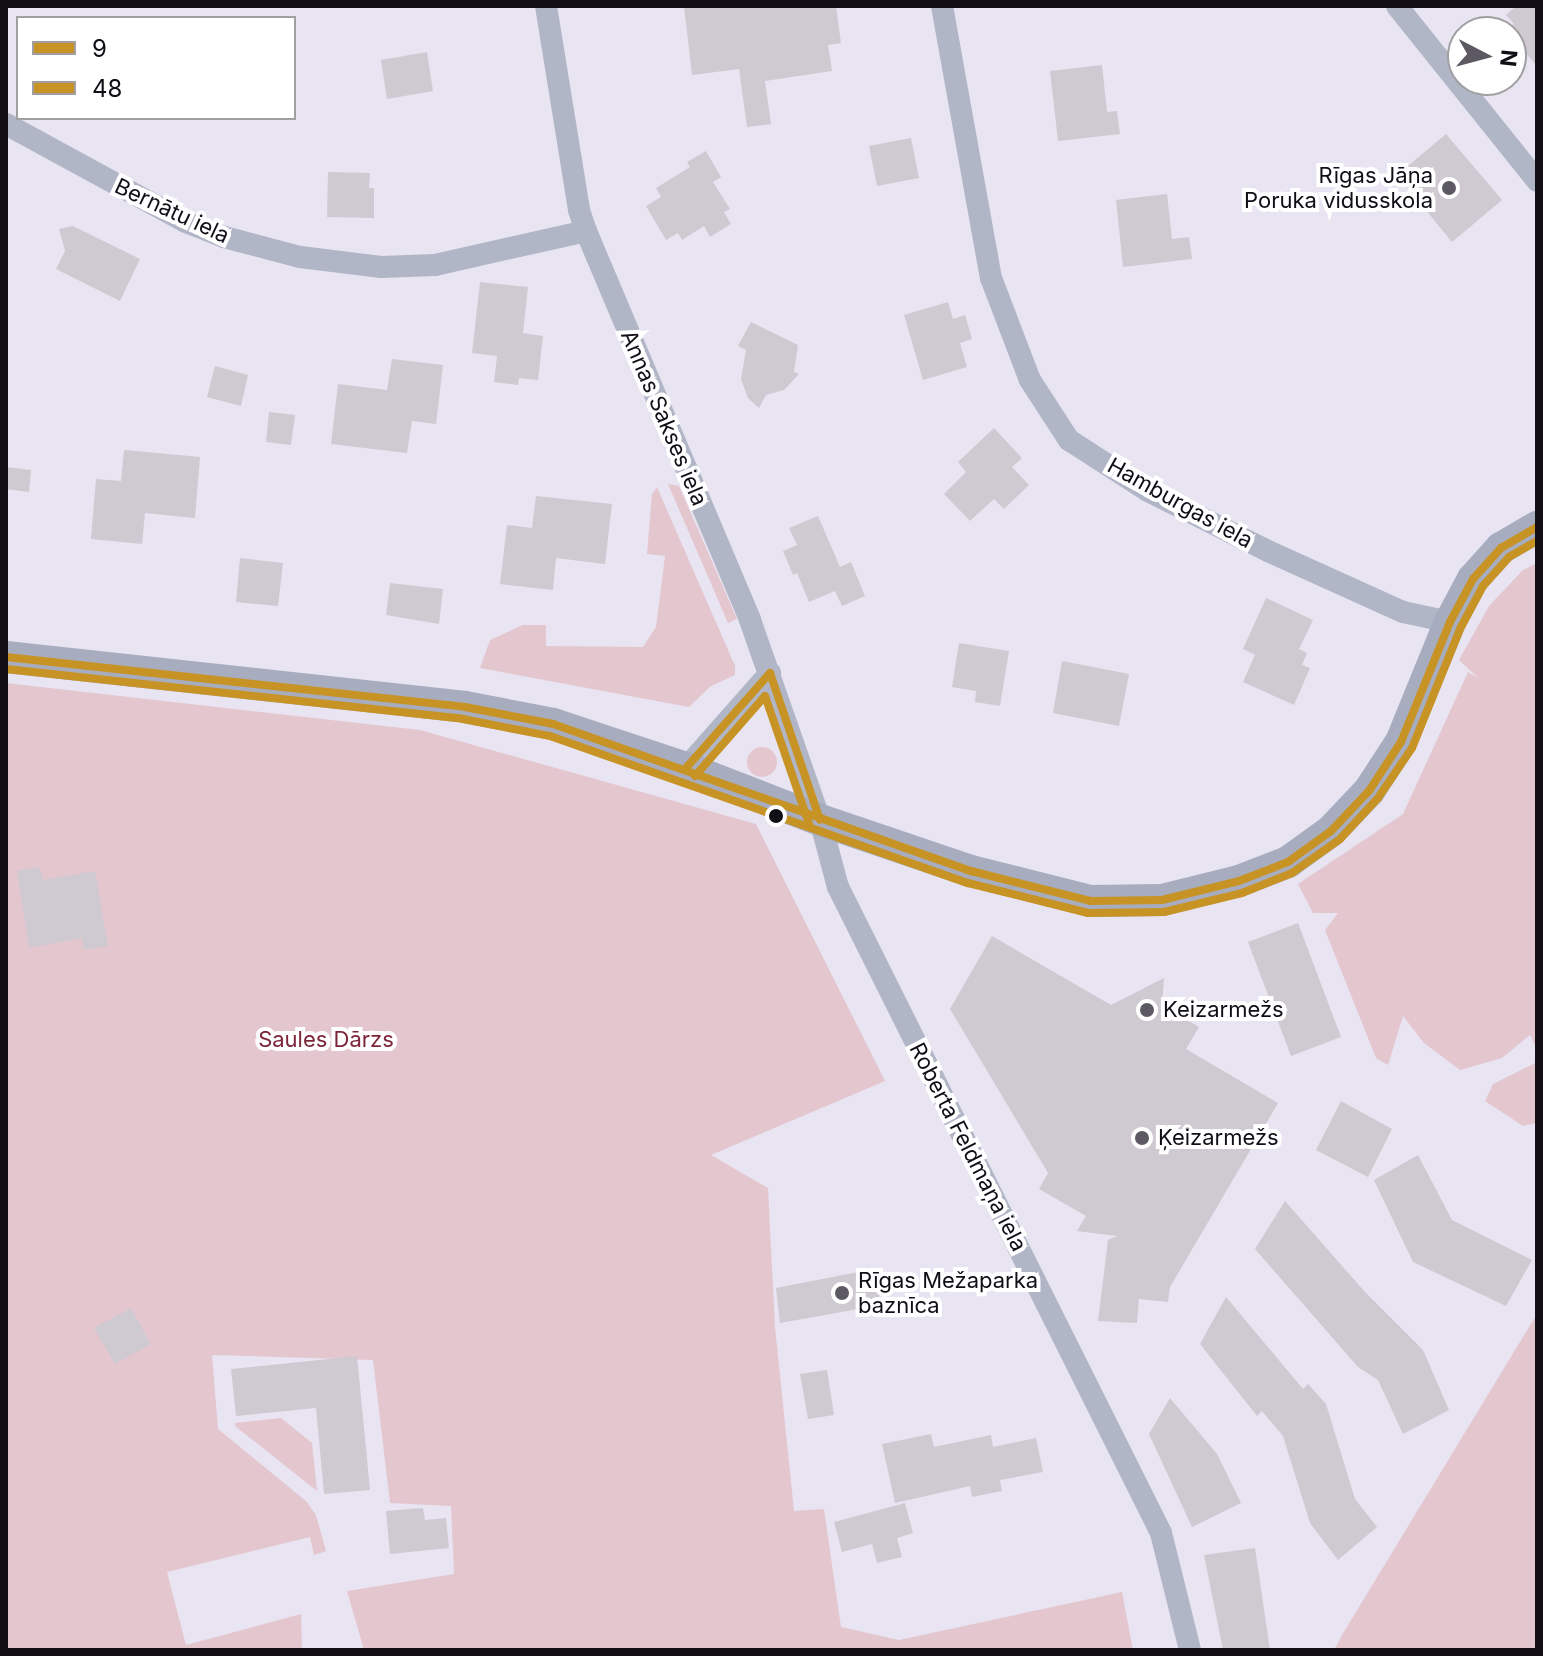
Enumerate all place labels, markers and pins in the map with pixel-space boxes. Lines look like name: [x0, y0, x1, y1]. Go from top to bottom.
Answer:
place label: Rīgas Jāņa Poruka vidusskola: [1244, 162, 1433, 214]
marker: Rīgas Jāņa Poruka vidusskola: [1440, 179, 1458, 197]
unlabelled marker: [768, 808, 784, 824]
place label: Keizarmežs: [1163, 997, 1284, 1023]
marker: Keizarmežs: [1138, 1001, 1156, 1019]
place label: Ķeizarmežs: [1158, 1125, 1279, 1151]
marker: Ķeizarmežs: [1133, 1129, 1151, 1147]
place label: Rīgas Mežaparka baznīca: [858, 1267, 1038, 1318]
marker: Rīgas Mežaparka baznīca: [833, 1284, 851, 1302]

